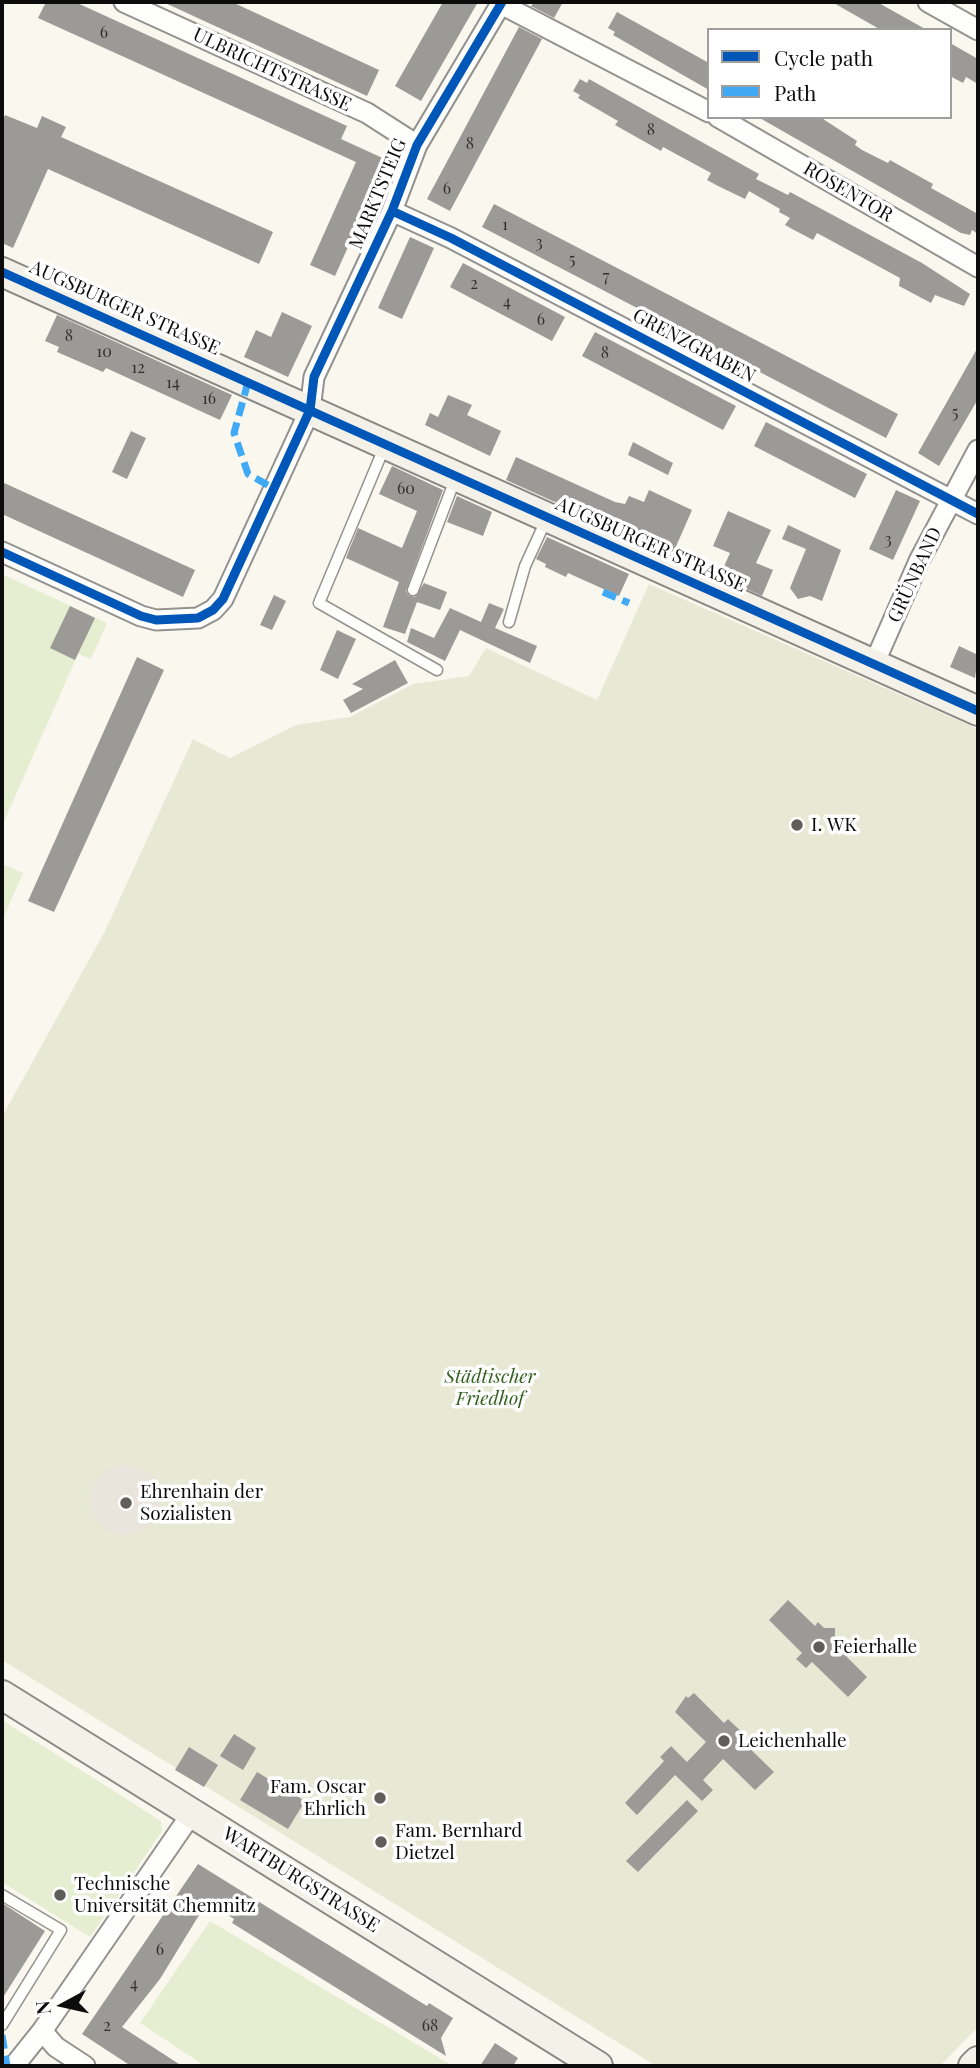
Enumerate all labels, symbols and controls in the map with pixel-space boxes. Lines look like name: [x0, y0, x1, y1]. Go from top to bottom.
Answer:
house number: 6: [100, 23, 108, 43]
street label: ULBRICHTSTRASSE: [189, 23, 355, 117]
legend: [707, 28, 952, 119]
text: Cycle path: [774, 43, 873, 71]
text: Path: [774, 78, 816, 106]
house number: 8: [647, 120, 655, 140]
house number: 8: [466, 134, 474, 154]
street label: MARKTSTEIG: [344, 135, 412, 253]
street label: ROSENTOR: [799, 157, 897, 227]
house number: 6: [443, 179, 451, 199]
house number: 1: [502, 215, 508, 235]
house number: 3: [535, 233, 543, 253]
house number: 5: [569, 250, 575, 270]
street label: AUGSBURGER STRASSE: [26, 256, 224, 360]
house number: 7: [603, 267, 609, 287]
house number: 2: [470, 274, 478, 294]
house number: 4: [503, 292, 511, 312]
street label: GRENZGRABEN: [629, 304, 759, 388]
house number: 6: [537, 310, 545, 330]
house number: 8: [65, 326, 73, 346]
house number: 10: [96, 342, 112, 362]
house number: 8: [601, 343, 609, 363]
house number: 12: [131, 358, 145, 378]
house number: 14: [166, 373, 180, 393]
house number: 16: [202, 389, 216, 409]
house number: 5: [952, 403, 958, 423]
house number: 60: [397, 479, 415, 499]
street label: AUGSBURGER STRASSE: [552, 493, 750, 597]
street label: GRÜNBAND: [883, 524, 947, 626]
house number: 3: [884, 530, 892, 550]
place label: I. WK: [811, 814, 857, 836]
marker: I. WK: [789, 817, 805, 833]
park label: Städtischer Friedhof: [444, 1366, 536, 1410]
place label: Ehrenhain der Sozialisten: [140, 1481, 263, 1525]
marker: Ehrenhain der Sozialisten: [118, 1495, 134, 1511]
place label: Feierhalle: [833, 1636, 917, 1658]
marker: Feierhalle: [811, 1639, 827, 1655]
place label: Leichenhalle: [738, 1730, 847, 1752]
marker: Leichenhalle: [716, 1733, 732, 1749]
place label: Fam. Oscar Ehrlich: [270, 1776, 366, 1820]
marker: Fam. Oscar Ehrlich: [372, 1790, 388, 1806]
place label: Fam. Bernhard Dietzel: [395, 1820, 522, 1864]
street label: WARTBURGSTRASSE: [218, 1823, 384, 1937]
marker: Fam. Bernhard Dietzel: [373, 1834, 389, 1850]
place label: Technische Universität Chemnitz: [74, 1873, 256, 1917]
marker: Technische Universität Chemnitz: [52, 1887, 68, 1903]
house number: 6: [156, 1940, 164, 1960]
north arrow: [28, 1970, 98, 2040]
house number: 4: [130, 1974, 138, 1994]
text: N: [28, 1999, 56, 2017]
house number: 2: [103, 2016, 111, 2036]
house number: 68: [422, 2016, 438, 2036]

